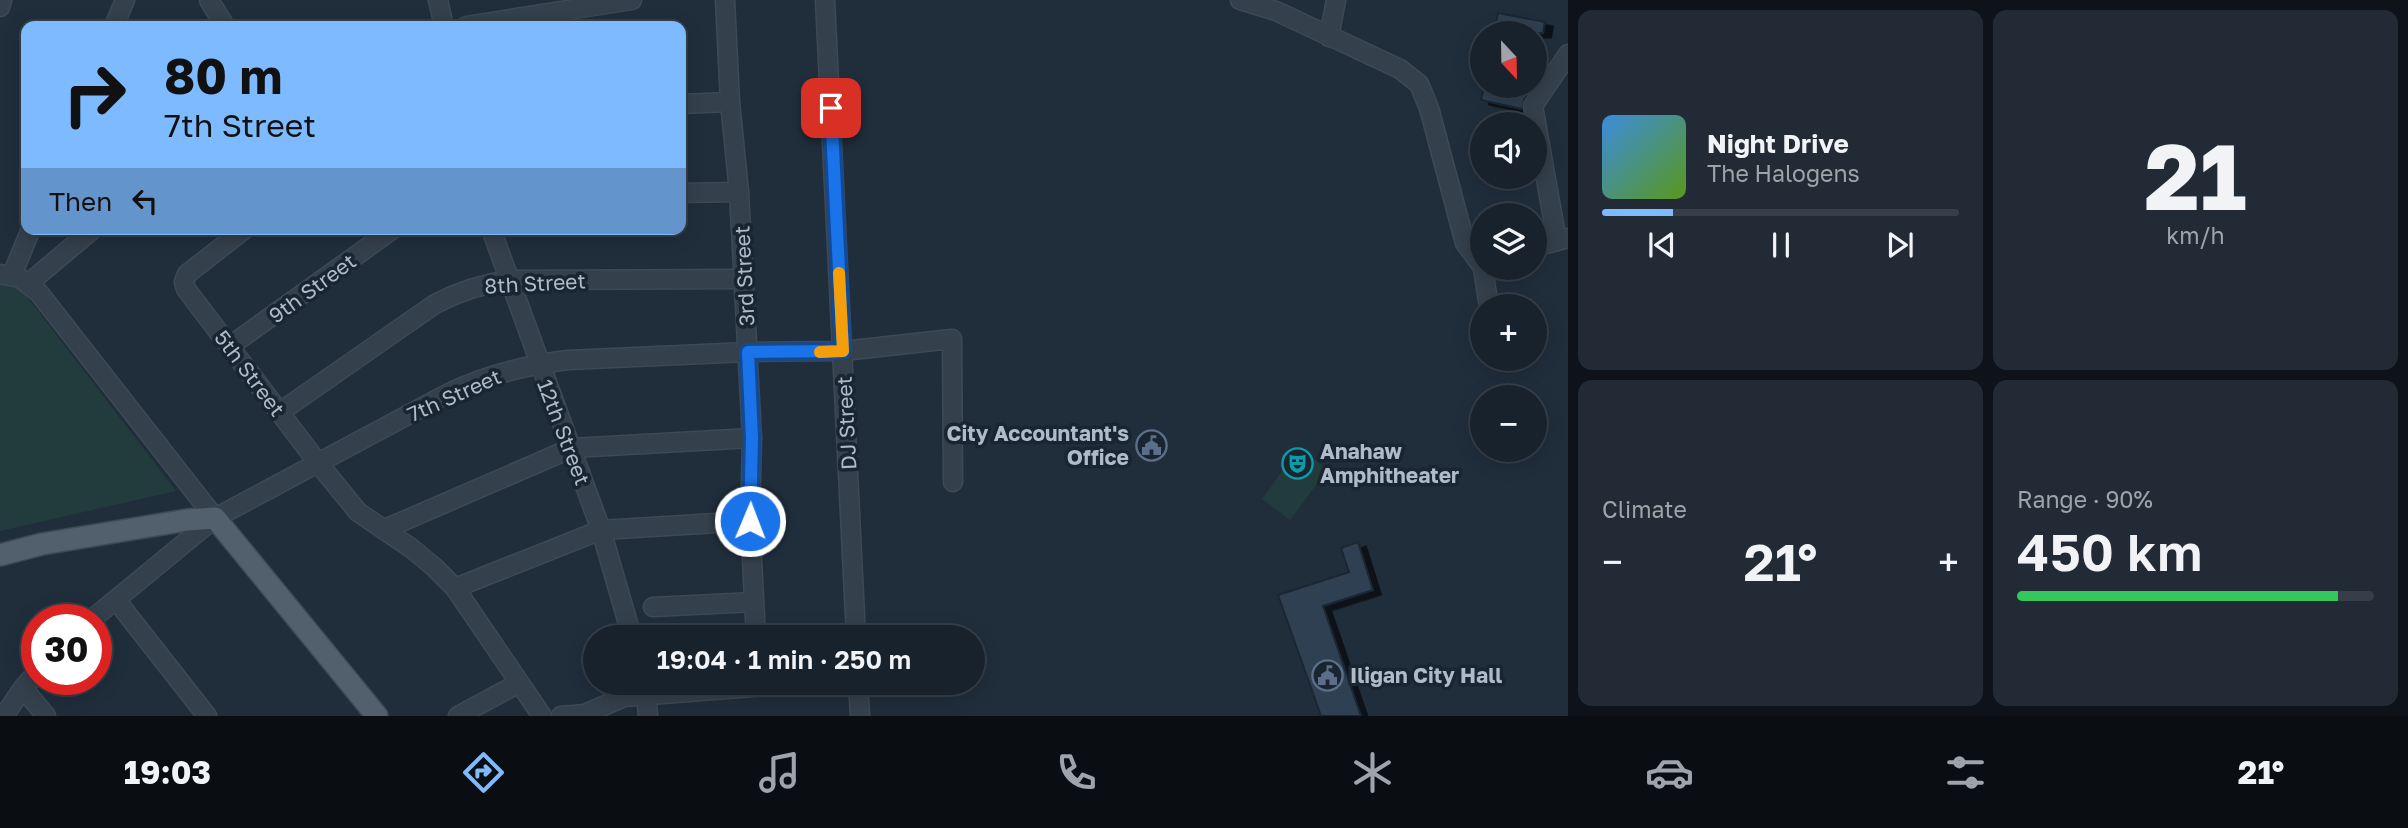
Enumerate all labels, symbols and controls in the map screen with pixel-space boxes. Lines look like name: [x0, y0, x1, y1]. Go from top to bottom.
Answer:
north arrow: [1470, 21, 1547, 98]
map controls: [1470, 21, 1547, 462]
text: 80 m: [164, 46, 282, 105]
icon: right: [49, 49, 140, 140]
pin: [801, 78, 861, 138]
icon: arrive: [812, 89, 850, 127]
text: 7th Street: [164, 106, 316, 144]
button: sound: [1470, 112, 1547, 189]
text: 21: [2144, 121, 2247, 230]
text: Night Drive: [1707, 128, 1849, 159]
text: The Halogens: [1707, 159, 1860, 187]
icon: left: [126, 182, 164, 220]
text: Then: [49, 186, 112, 217]
button: layers: [1470, 203, 1547, 280]
text: km/h: [2166, 221, 2225, 249]
street label: 3rd Street: [728, 225, 760, 327]
icon: previous: [1643, 226, 1681, 264]
icon: pause: [1762, 226, 1800, 264]
icon: next: [1881, 226, 1919, 264]
street label: 9th Street: [263, 248, 361, 328]
street label: 8th Street: [484, 267, 586, 299]
button: +: [1470, 294, 1547, 371]
street label: 5th Street: [209, 325, 291, 421]
street label: 7th Street: [403, 363, 505, 427]
street label: 12th Street: [532, 375, 596, 489]
street label: DJ Street: [831, 376, 861, 470]
button: −: [1470, 385, 1547, 462]
place label: City Accountant's Office: [947, 420, 1129, 470]
public building icon: City Accountant's Office: [1135, 428, 1169, 462]
place label: Anahaw Amphitheater: [1320, 438, 1459, 488]
theatre icon: Anahaw Amphitheater: [1280, 446, 1314, 480]
position arrow: [713, 484, 787, 558]
text: Range · 90%: [2017, 485, 2153, 513]
text: Climate: [1602, 495, 1687, 523]
text: 450 km: [2017, 520, 2202, 582]
text: 21°: [1744, 530, 1817, 592]
text: −: [1602, 539, 1623, 584]
text: +: [1938, 539, 1959, 584]
speed limit sign: 30: [21, 604, 112, 695]
text: 19:04 · 1 min · 250 m: [657, 644, 911, 675]
public building icon: Iligan City Hall: [1310, 658, 1344, 692]
place label: Iligan City Hall: [1350, 662, 1502, 688]
icon: directions: [459, 748, 508, 797]
icon: music: [755, 748, 804, 797]
icon: phone: [1052, 748, 1101, 797]
icon: climate: [1348, 748, 1397, 797]
icon: car: [1645, 748, 1694, 797]
icon: filters: [1941, 748, 1990, 797]
text: 19:03: [124, 753, 211, 791]
text: 21°: [2238, 753, 2284, 791]

